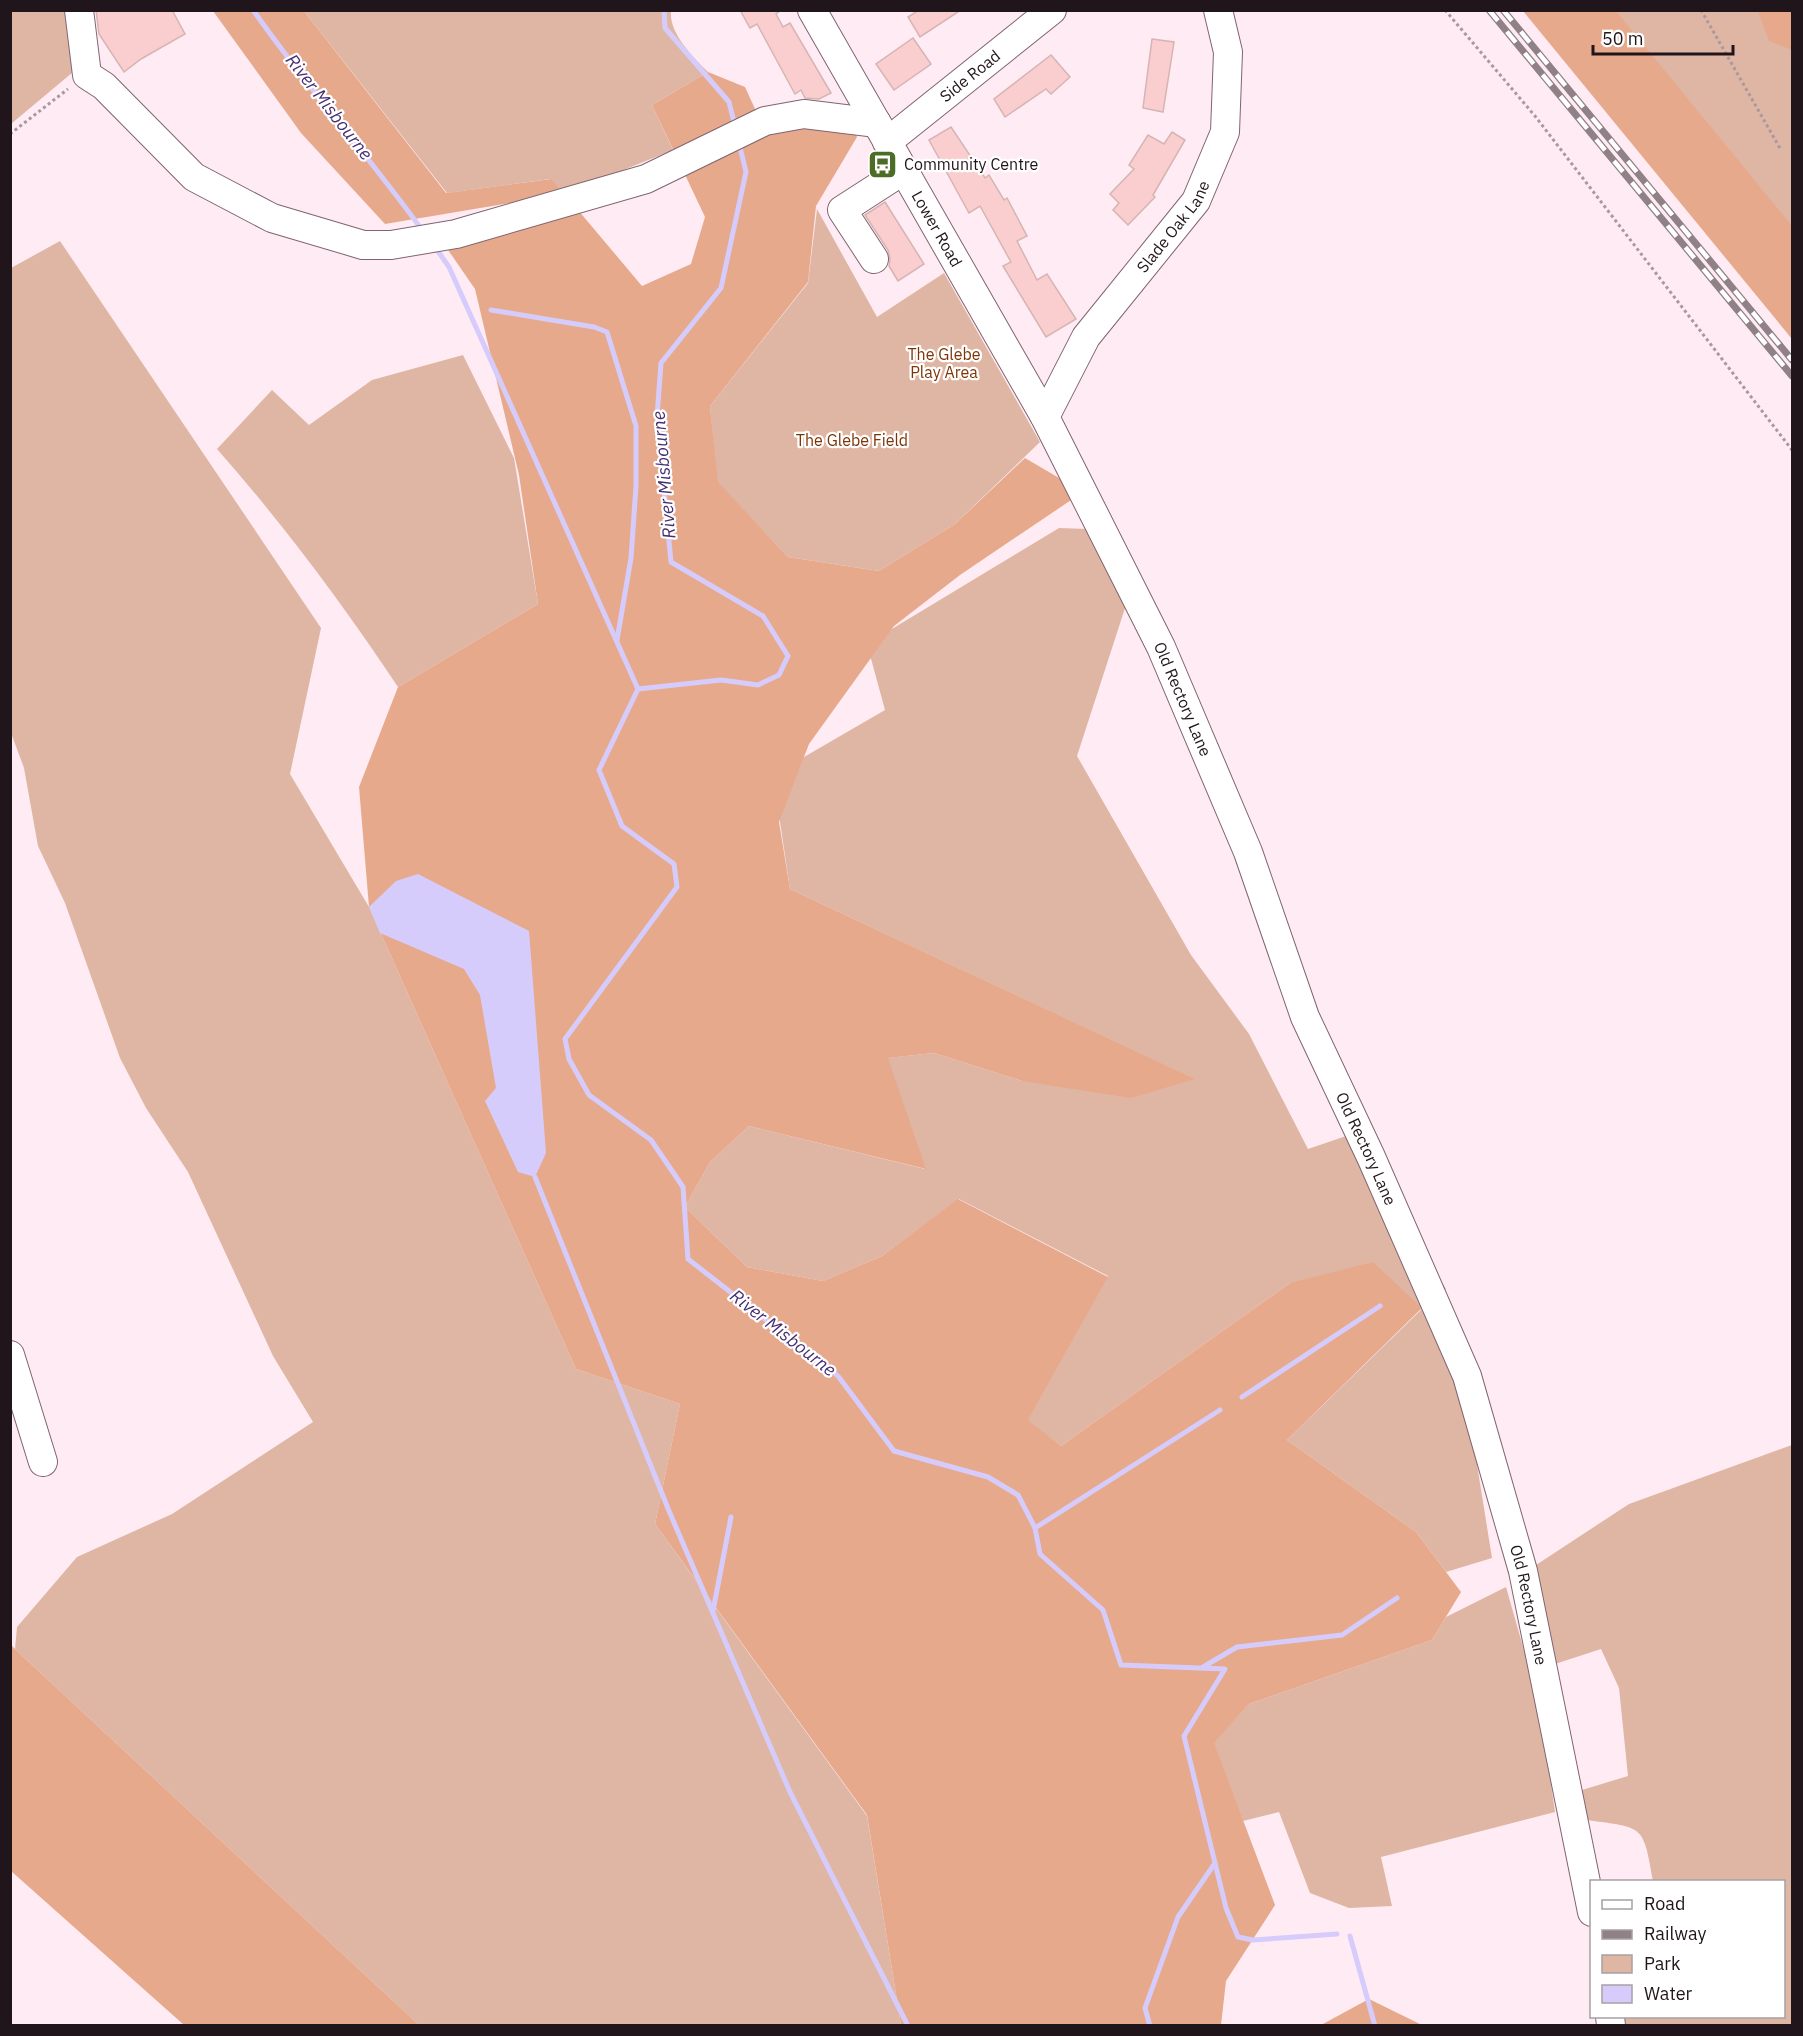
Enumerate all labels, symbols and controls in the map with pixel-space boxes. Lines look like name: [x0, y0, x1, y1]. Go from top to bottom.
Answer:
scale bar: [1593, 18, 1732, 56]
text: 50 m: [1602, 27, 1644, 50]
street label: Side Road: [935, 45, 1004, 106]
water label: River Misbourne: [281, 49, 378, 164]
bus stop icon: Community Centre: [867, 148, 899, 180]
place label: Community Centre: [904, 154, 1039, 174]
street label: Slade Oak Lane: [1132, 177, 1214, 277]
street label: Lower Road: [908, 187, 967, 270]
park label: The Glebe Play Area: [907, 344, 981, 382]
water label: River Misbourne: [646, 410, 681, 540]
park label: The Glebe Field: [796, 430, 908, 450]
street label: Old Rectory Lane: [1150, 639, 1216, 759]
street label: Old Rectory Lane: [1332, 1089, 1401, 1208]
water label: River Misbourne: [726, 1284, 841, 1381]
street label: Old Rectory Lane: [1506, 1542, 1552, 1667]
legend: [1590, 1880, 1785, 2018]
text: Road: [1644, 1892, 1685, 1915]
text: Railway: [1644, 1922, 1706, 1945]
text: Park: [1644, 1952, 1681, 1975]
text: Water: [1644, 1982, 1693, 2005]

